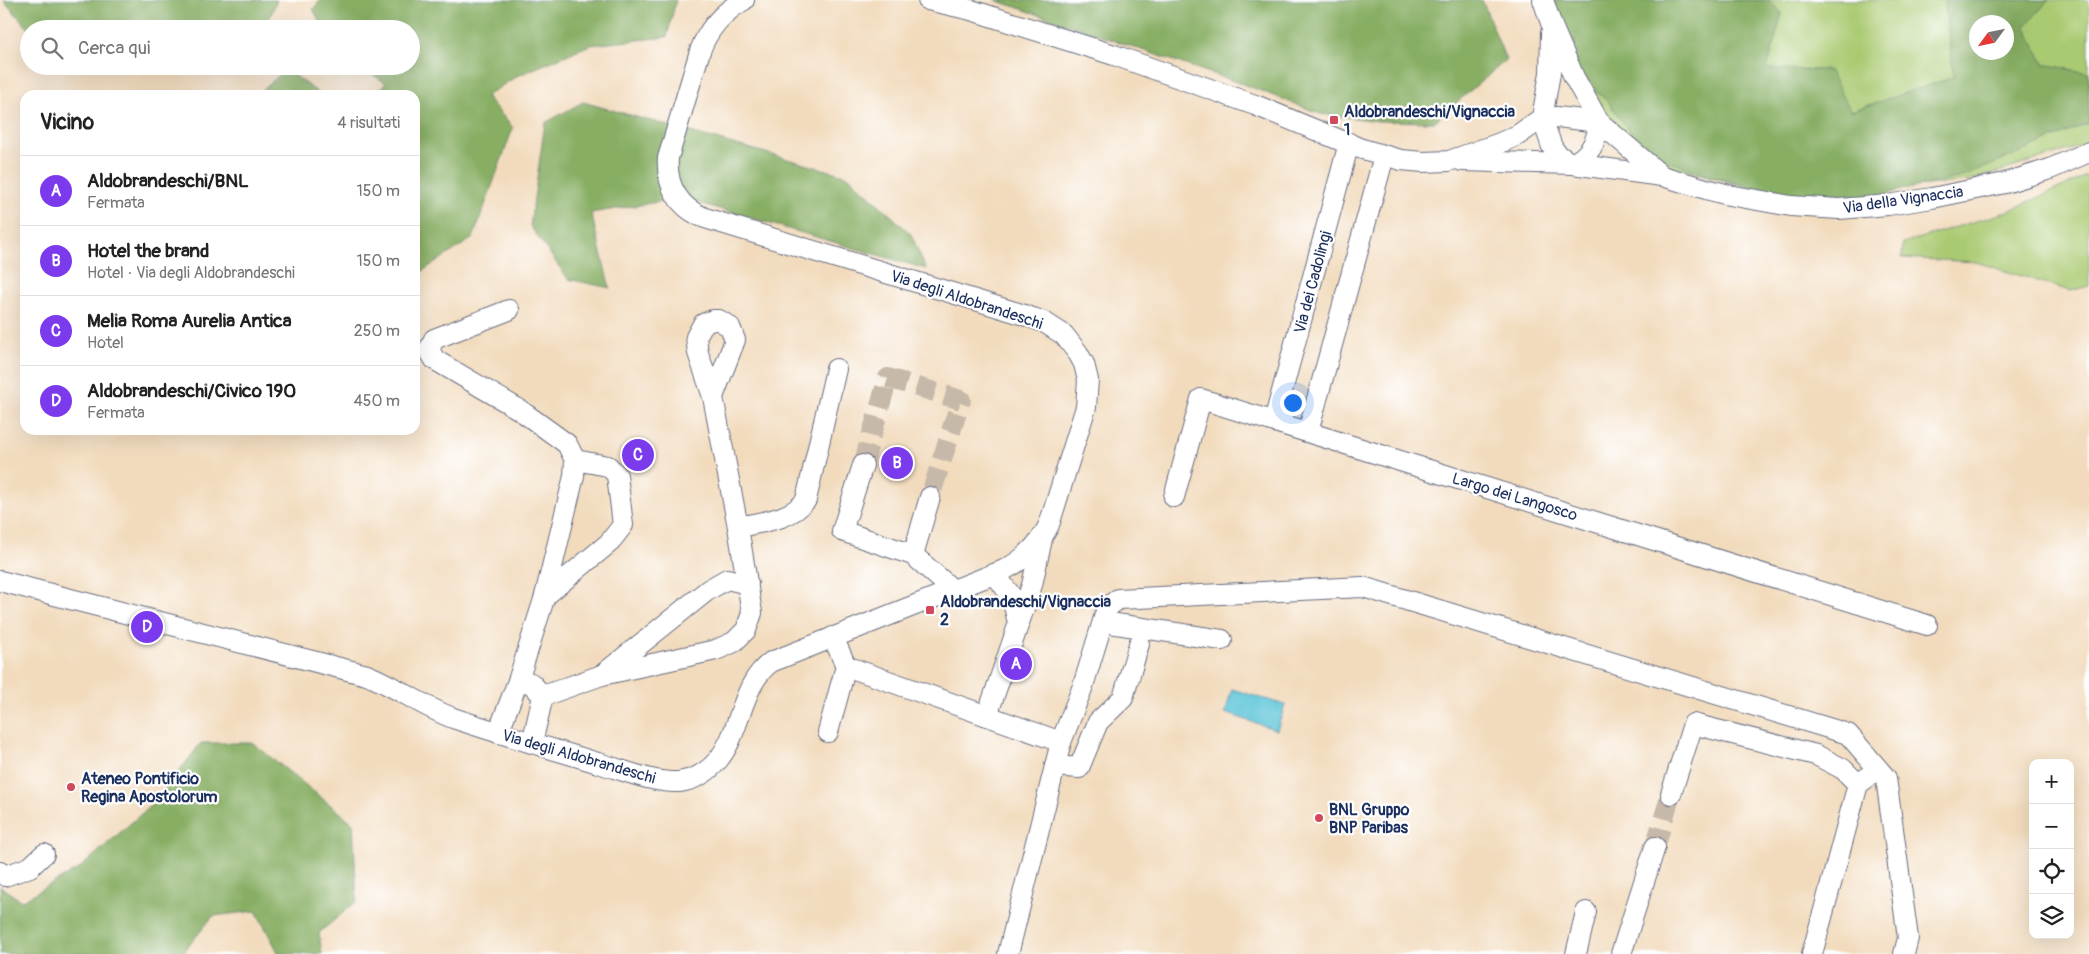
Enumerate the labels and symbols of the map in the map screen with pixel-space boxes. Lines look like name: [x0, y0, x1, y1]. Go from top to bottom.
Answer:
north arrow: [1969, 15, 2014, 60]
place label: Aldobrandeschi/Vignaccia 1: [1344, 102, 1515, 140]
marker: Aldobrandeschi/Vignaccia 1: [1328, 114, 1340, 126]
street label: Via della Vignaccia: [1842, 182, 1965, 218]
street label: Via dei Cadolingi: [1290, 229, 1336, 336]
street label: Via degli Aldobrandeschi: [888, 266, 1046, 334]
your location: [1280, 390, 1306, 416]
pin: C: [622, 436, 654, 474]
pin: B: [881, 444, 913, 482]
street label: Largo dei Langosco: [1450, 468, 1580, 526]
place label: Aldobrandeschi/Vignaccia 2: [940, 592, 1111, 630]
marker: Aldobrandeschi/Vignaccia 2: [924, 604, 936, 616]
pin: D: [131, 608, 163, 646]
pin: A: [1000, 645, 1032, 683]
street label: Via degli Aldobrandeschi: [500, 725, 658, 789]
place label: Ateneo Pontificio Regina Apostolorum: [81, 769, 217, 807]
marker: Ateneo Pontificio Regina Apostolorum: [65, 781, 77, 793]
place label: BNL Gruppo BNP Paribas: [1329, 800, 1410, 838]
marker: BNL Gruppo BNP Paribas: [1313, 812, 1325, 824]

